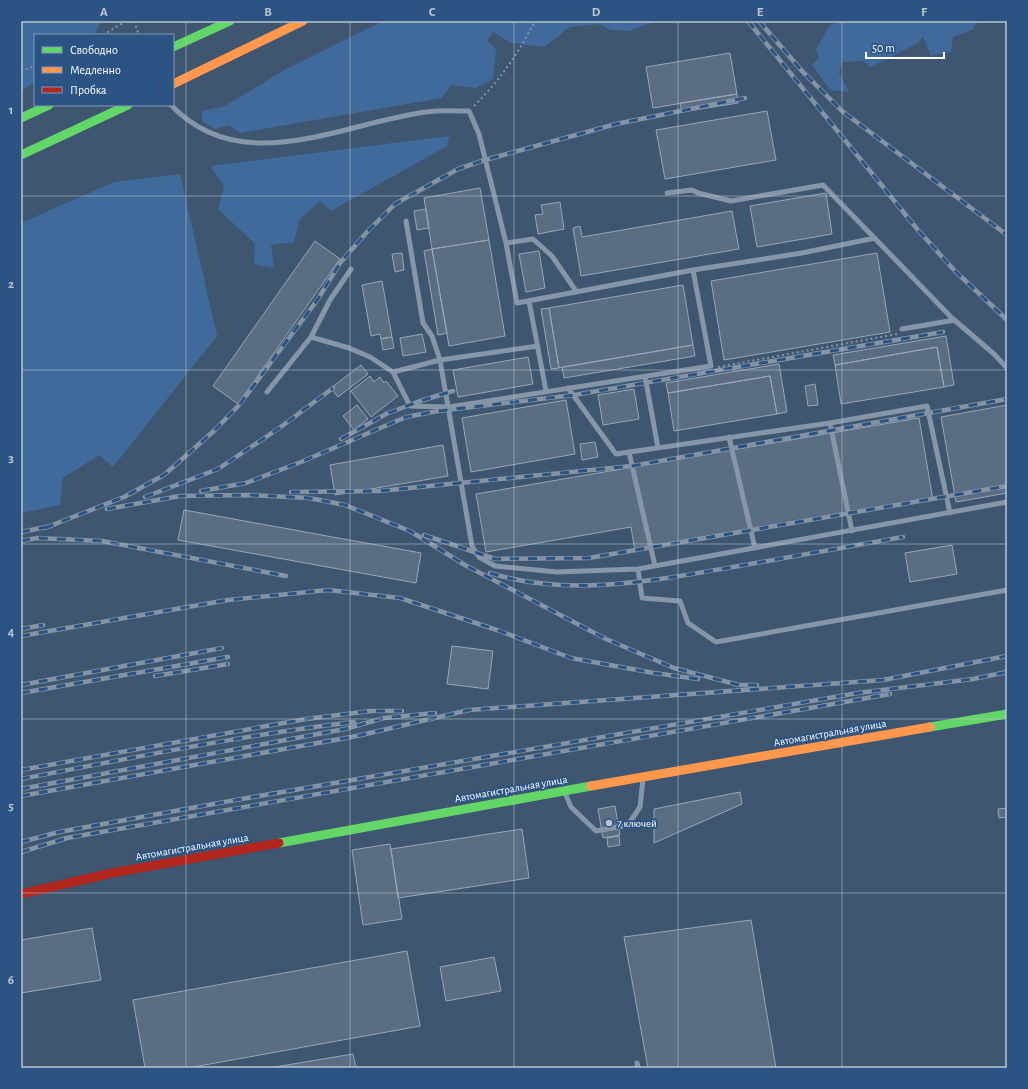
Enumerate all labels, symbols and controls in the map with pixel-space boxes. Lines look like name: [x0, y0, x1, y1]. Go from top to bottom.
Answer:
text: A: [100, 6, 108, 19]
text: B: [264, 6, 272, 19]
text: C: [429, 6, 436, 19]
text: D: [592, 6, 601, 19]
text: E: [757, 6, 764, 19]
text: F: [921, 6, 928, 19]
legend: [34, 34, 174, 106]
scale bar: [866, 34, 944, 60]
text: 50 m: [872, 42, 895, 54]
text: Свободно: [70, 44, 118, 56]
text: Медленно: [70, 64, 121, 76]
text: Пробка: [70, 84, 107, 96]
text: 1: [9, 104, 13, 117]
text: 2: [8, 278, 14, 291]
text: 3: [8, 452, 14, 465]
text: 4: [8, 626, 15, 639]
street label: Автомагистральная улица: [773, 718, 887, 748]
street label: Автомагистральная улица: [454, 774, 568, 804]
text: 5: [8, 800, 14, 813]
marker: 7 ключей: [604, 818, 614, 828]
place label: 7 ключей: [617, 818, 657, 829]
street label: Автомагистральная улица: [135, 832, 249, 862]
text: 6: [8, 974, 14, 987]

